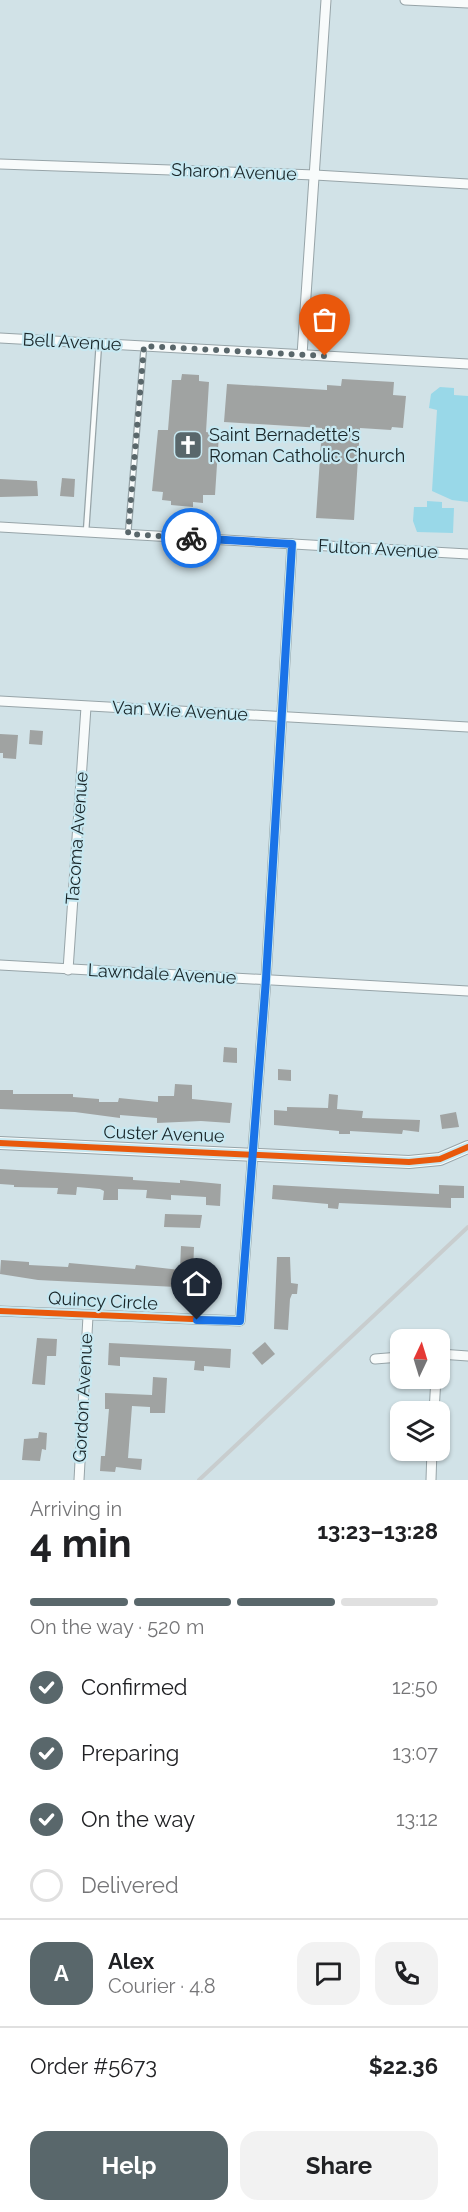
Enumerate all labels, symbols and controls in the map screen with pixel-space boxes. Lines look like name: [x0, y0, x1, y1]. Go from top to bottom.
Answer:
street label: Sharon Avenue: [171, 159, 298, 184]
pin: [299, 294, 350, 356]
icon: bag: [308, 303, 341, 336]
street label: Bell Avenue: [22, 328, 122, 355]
place label: Saint Bernadette's Roman Catholic Church: [209, 424, 405, 466]
church icon: Saint Bernadette's Roman Catholic Church: [172, 429, 204, 461]
courier: [161, 508, 221, 568]
icon: bike: [175, 522, 208, 555]
street label: Fulton Avenue: [318, 535, 439, 562]
street label: Van Wie Avenue: [112, 696, 249, 725]
street label: Tacoma Avenue: [61, 770, 92, 905]
street label: Lawndale Avenue: [87, 959, 237, 988]
street label: Custer Avenue: [103, 1121, 225, 1146]
pin: [171, 1258, 222, 1320]
icon: home: [180, 1267, 213, 1300]
street label: Quincy Circle: [48, 1287, 159, 1314]
north arrow: [390, 1329, 450, 1389]
map controls: [390, 1329, 450, 1461]
street label: Gordon Avenue: [69, 1332, 96, 1463]
button: layers: [390, 1401, 450, 1461]
text: Arriving in: [30, 1497, 122, 1521]
text: 13:23–13:28: [317, 1518, 438, 1544]
text: 4 min: [30, 1520, 131, 1566]
text: On the way · 520 m: [30, 1615, 204, 1639]
icon: check: [30, 1671, 63, 1704]
text: Confirmed: [81, 1674, 188, 1700]
text: 12:50: [392, 1675, 438, 1699]
icon: check: [30, 1737, 63, 1770]
text: Preparing: [81, 1740, 179, 1766]
text: 13:07: [392, 1741, 438, 1765]
icon: check: [30, 1803, 63, 1836]
text: On the way: [81, 1806, 195, 1832]
text: 13:12: [396, 1807, 438, 1831]
text: Delivered: [81, 1872, 179, 1898]
button: chat: [297, 1942, 360, 2005]
button: phone: [375, 1942, 438, 2005]
text: Alex: [108, 1948, 154, 1974]
text: A: [54, 1960, 69, 1986]
text: Courier · 4.8: [108, 1974, 216, 1998]
text: Order #5673: [30, 2053, 157, 2079]
text: $22.36: [369, 2053, 438, 2079]
button: Help: [30, 2131, 228, 2200]
button: Share: [240, 2131, 438, 2200]

